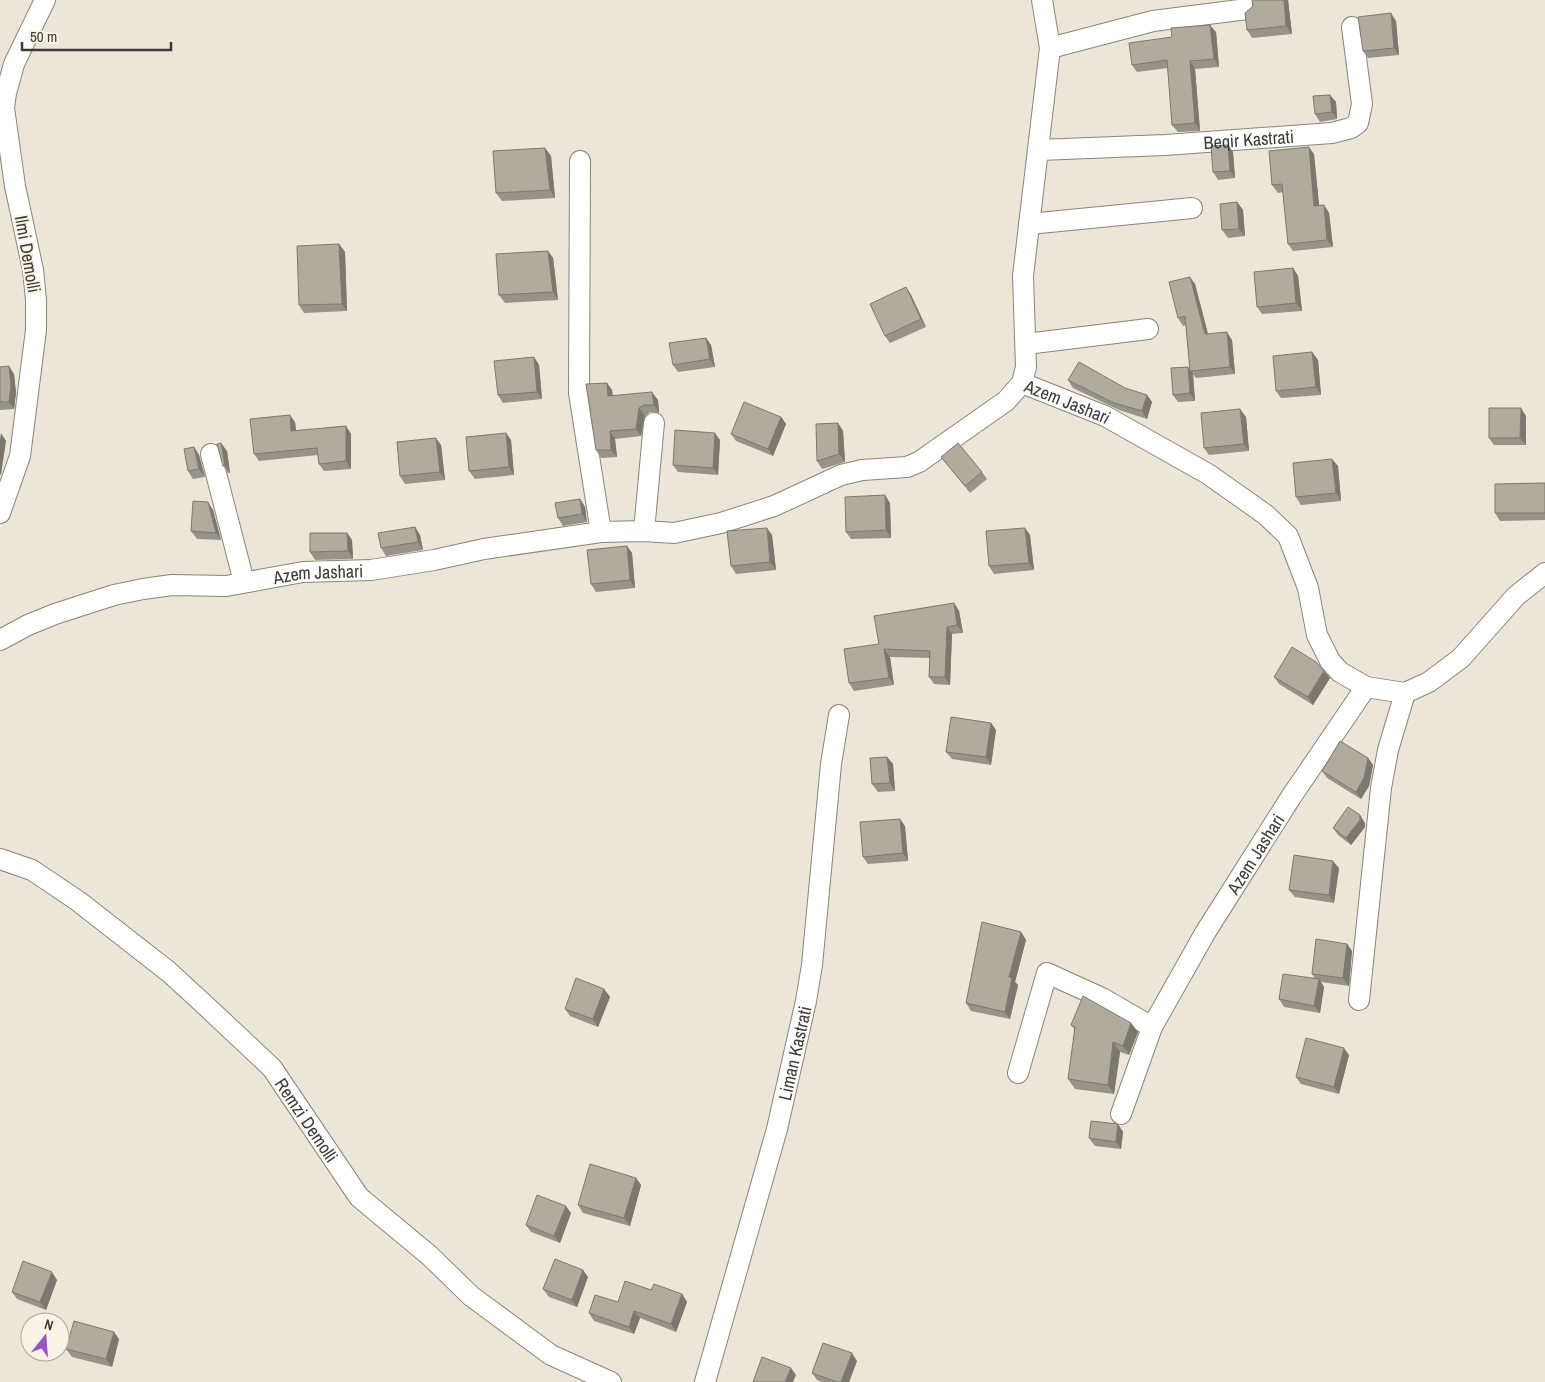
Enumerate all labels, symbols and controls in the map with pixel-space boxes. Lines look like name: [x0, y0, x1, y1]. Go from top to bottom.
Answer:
scale bar: [22, 20, 171, 52]
text: 50 m: [30, 26, 57, 47]
street label: Beqir Kastrati: [1203, 123, 1295, 155]
street label: Ilmi Demolli: [9, 213, 47, 295]
street label: Azem Jashari: [1020, 372, 1115, 429]
street label: Azem Jashari: [270, 558, 363, 590]
street label: Azem Jashari: [1220, 809, 1290, 899]
street label: Liman Kastrati: [771, 1003, 817, 1103]
street label: Remzi Demolli: [269, 1073, 344, 1167]
north arrow: [20, 1312, 70, 1362]
text: N: [42, 1315, 55, 1334]

